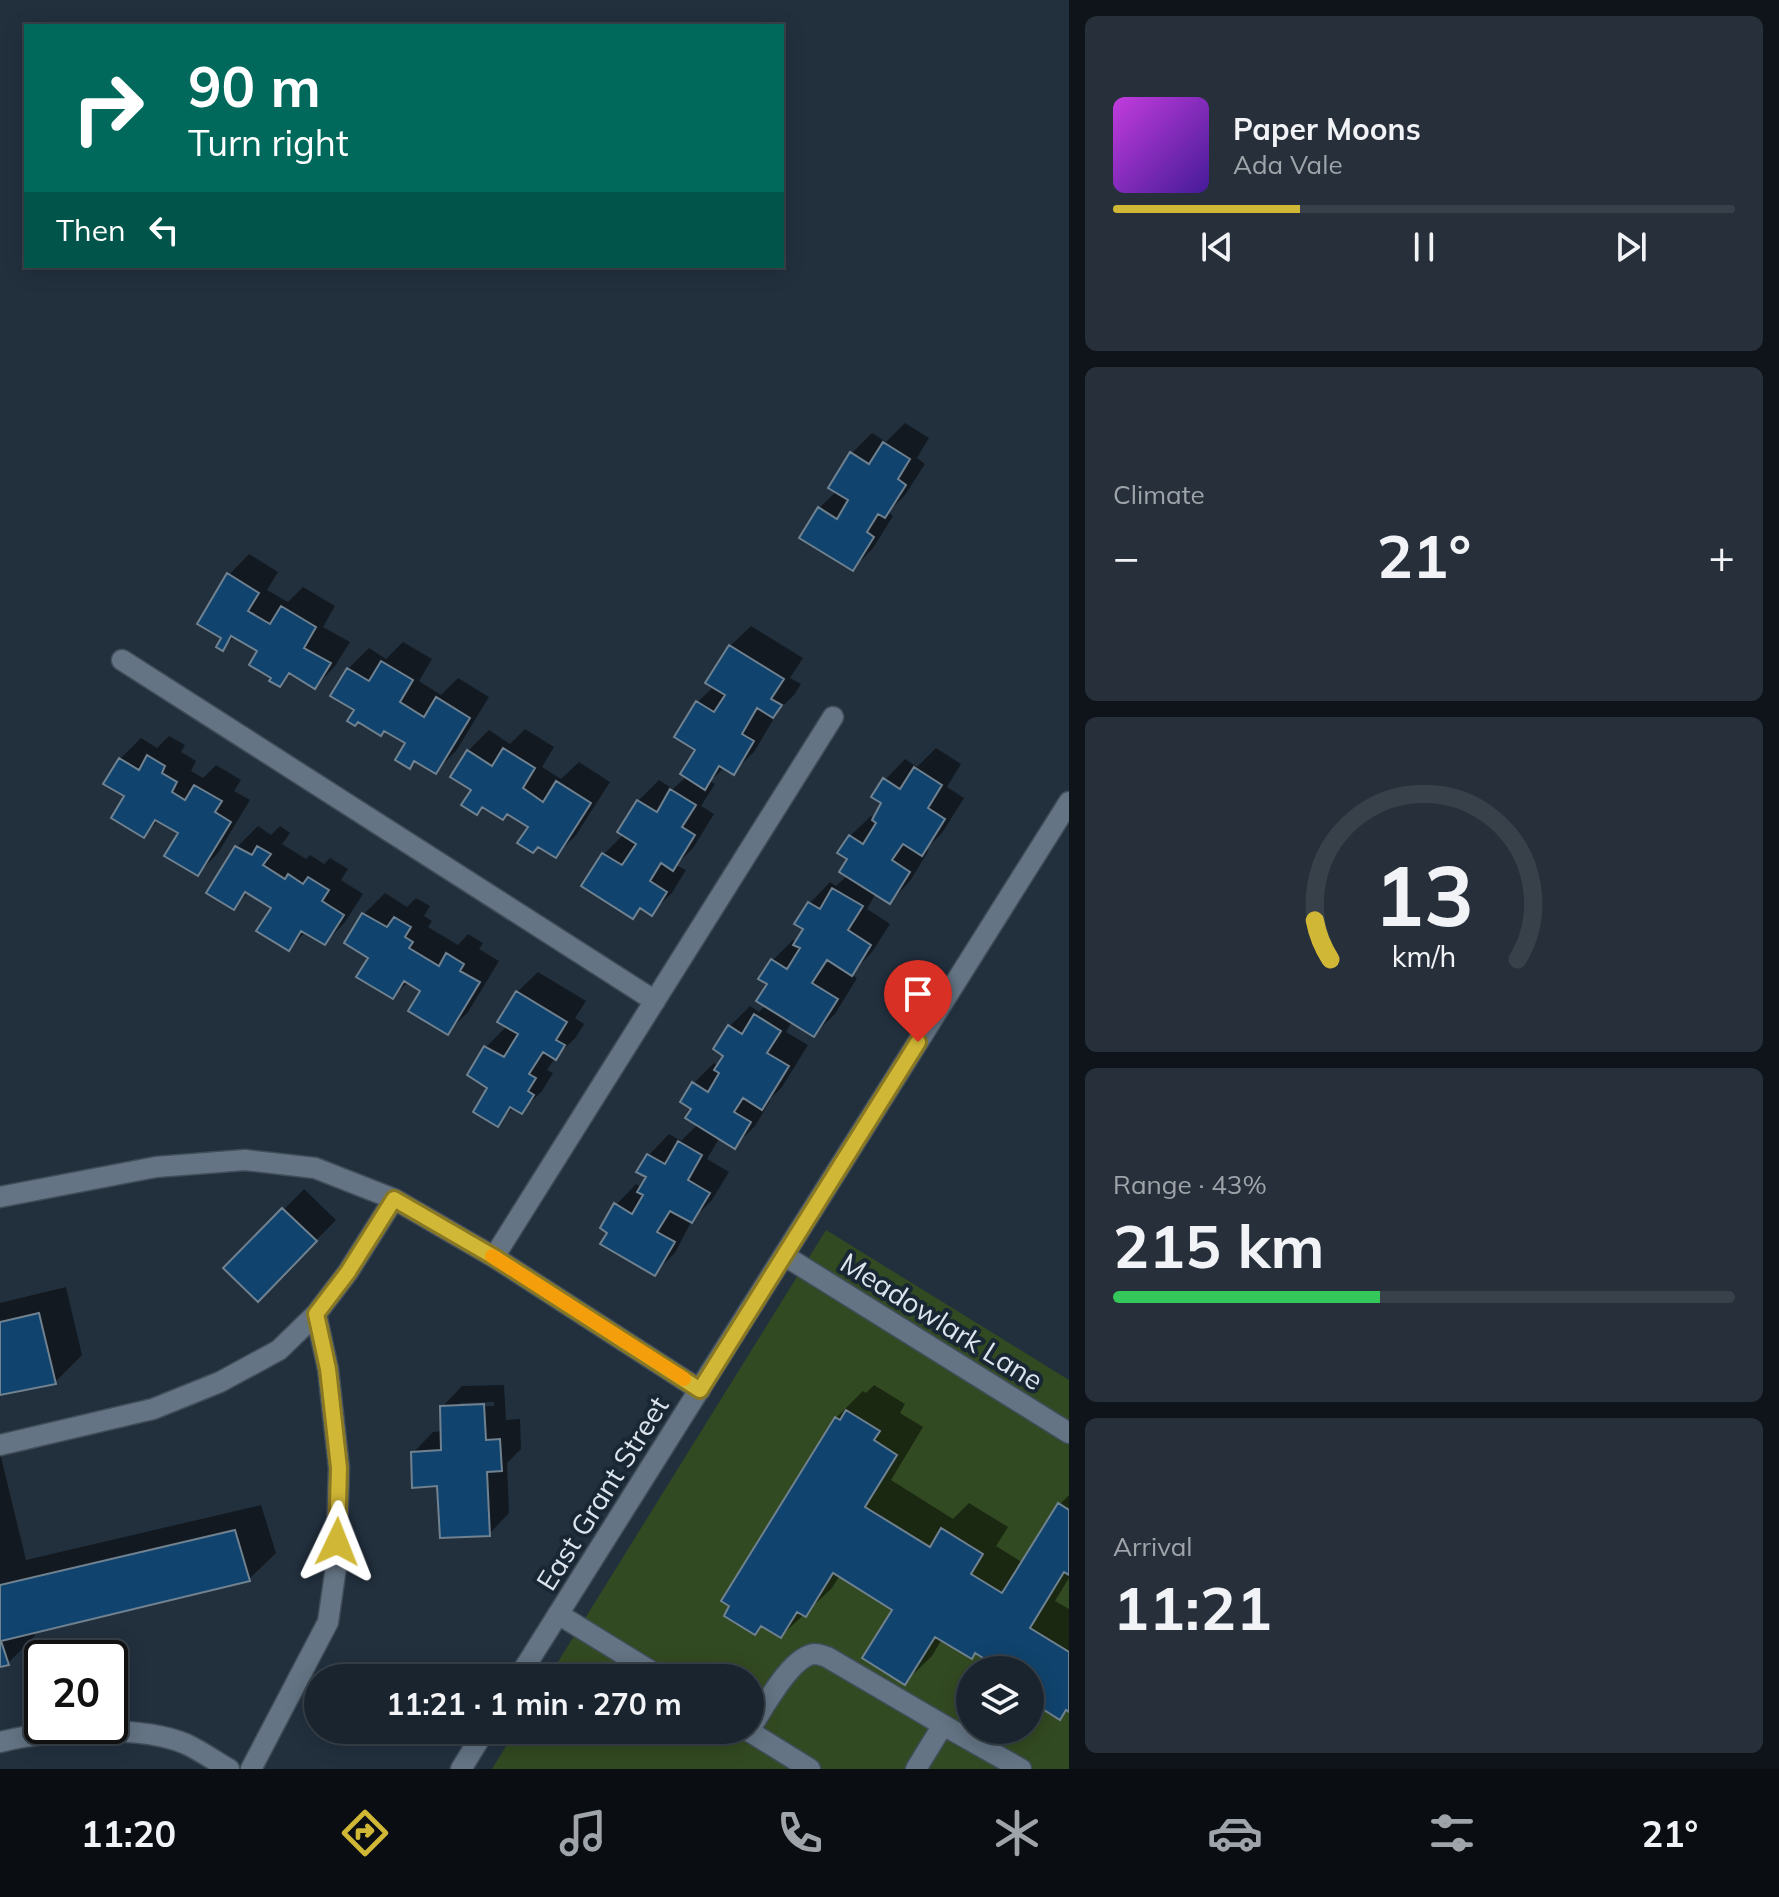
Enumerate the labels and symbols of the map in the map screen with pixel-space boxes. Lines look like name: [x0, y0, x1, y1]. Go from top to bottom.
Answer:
pin: [884, 960, 952, 1042]
street label: Meadowlark Lane: [834, 1245, 1050, 1397]
street label: East Grant Street: [528, 1389, 676, 1596]
position arrow: [295, 1500, 379, 1584]
speed limit sign: 20: [24, 1640, 128, 1744]

